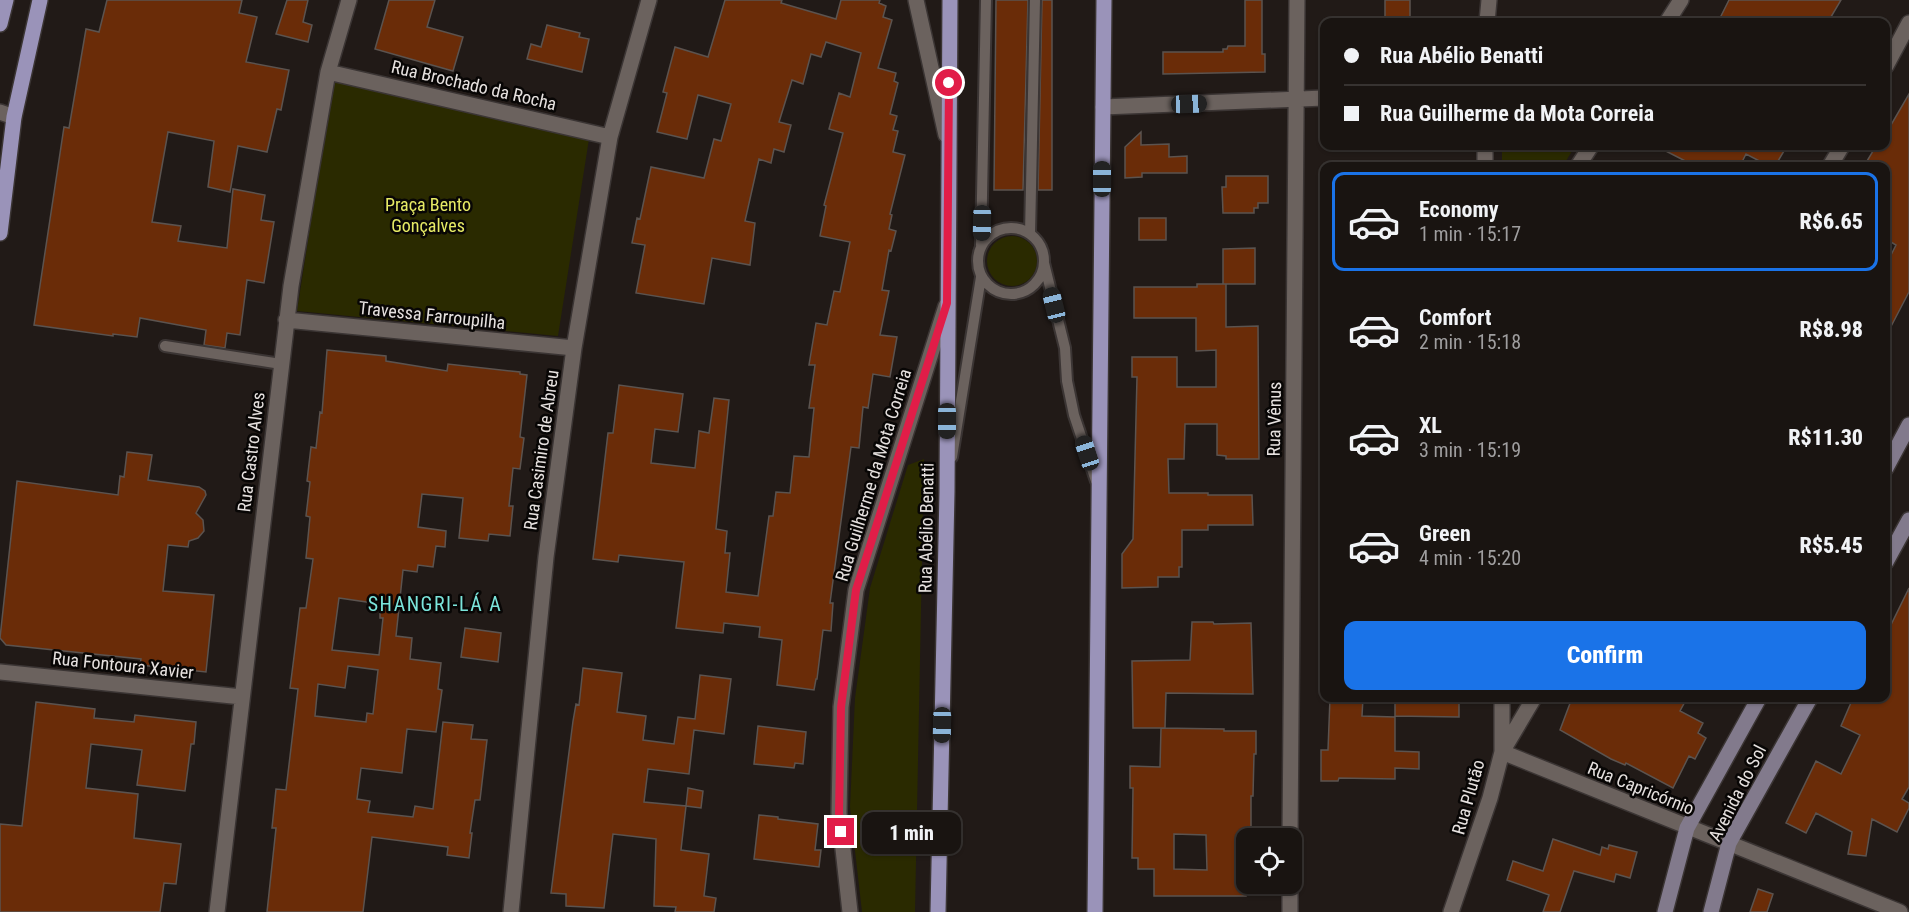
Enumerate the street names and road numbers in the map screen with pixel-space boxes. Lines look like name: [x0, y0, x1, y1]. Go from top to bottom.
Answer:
street label: Rua Brochado da Rocha: [389, 56, 559, 114]
street label: Travessa Farroupilha: [358, 297, 506, 333]
street label: Rua Guilherme da Mota Correia: [831, 366, 915, 584]
street label: Rua Casimiro de Abreu: [519, 369, 563, 531]
street label: Rua Vênus: [1263, 381, 1285, 457]
street label: Rua Castro Alves: [233, 391, 269, 513]
street label: Rua Abélio Benatti: [914, 463, 938, 593]
street label: Rua Fontoura Xavier: [51, 647, 195, 683]
street label: Avenida do Sol: [1704, 741, 1770, 845]
street label: Rua Plutão: [1447, 757, 1489, 837]
street label: Rua Capricórnio: [1585, 757, 1697, 819]

